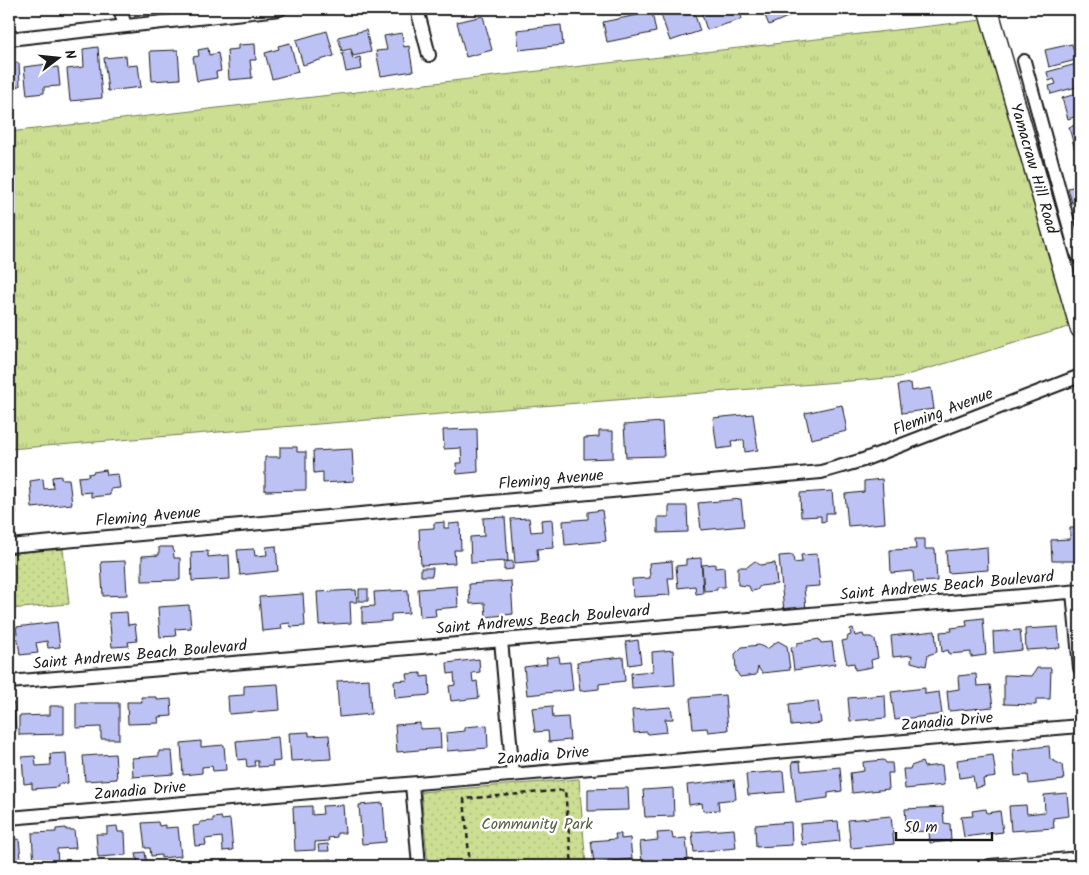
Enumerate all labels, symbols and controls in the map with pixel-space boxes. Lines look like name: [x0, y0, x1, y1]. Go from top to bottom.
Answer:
north arrow: [32, 32, 82, 82]
text: N: [58, 47, 81, 62]
street label: Yamacraw Hill Road: [1003, 100, 1065, 238]
street label: Fleming Avenue: [889, 381, 997, 443]
street label: Fleming Avenue: [497, 463, 605, 497]
street label: Fleming Avenue: [94, 500, 202, 534]
street label: Saint Andrews Beach Boulevard: [839, 564, 1056, 608]
street label: Saint Andrews Beach Boulevard: [435, 598, 652, 642]
street label: Saint Andrews Beach Boulevard: [32, 633, 249, 677]
street label: Zanadia Drive: [900, 706, 994, 738]
street label: Zanadia Drive: [496, 740, 590, 772]
street label: Zanadia Drive: [93, 775, 187, 807]
scale bar: [896, 810, 993, 842]
park label: Community Park: [481, 812, 593, 837]
text: 50 m: [904, 816, 938, 840]

